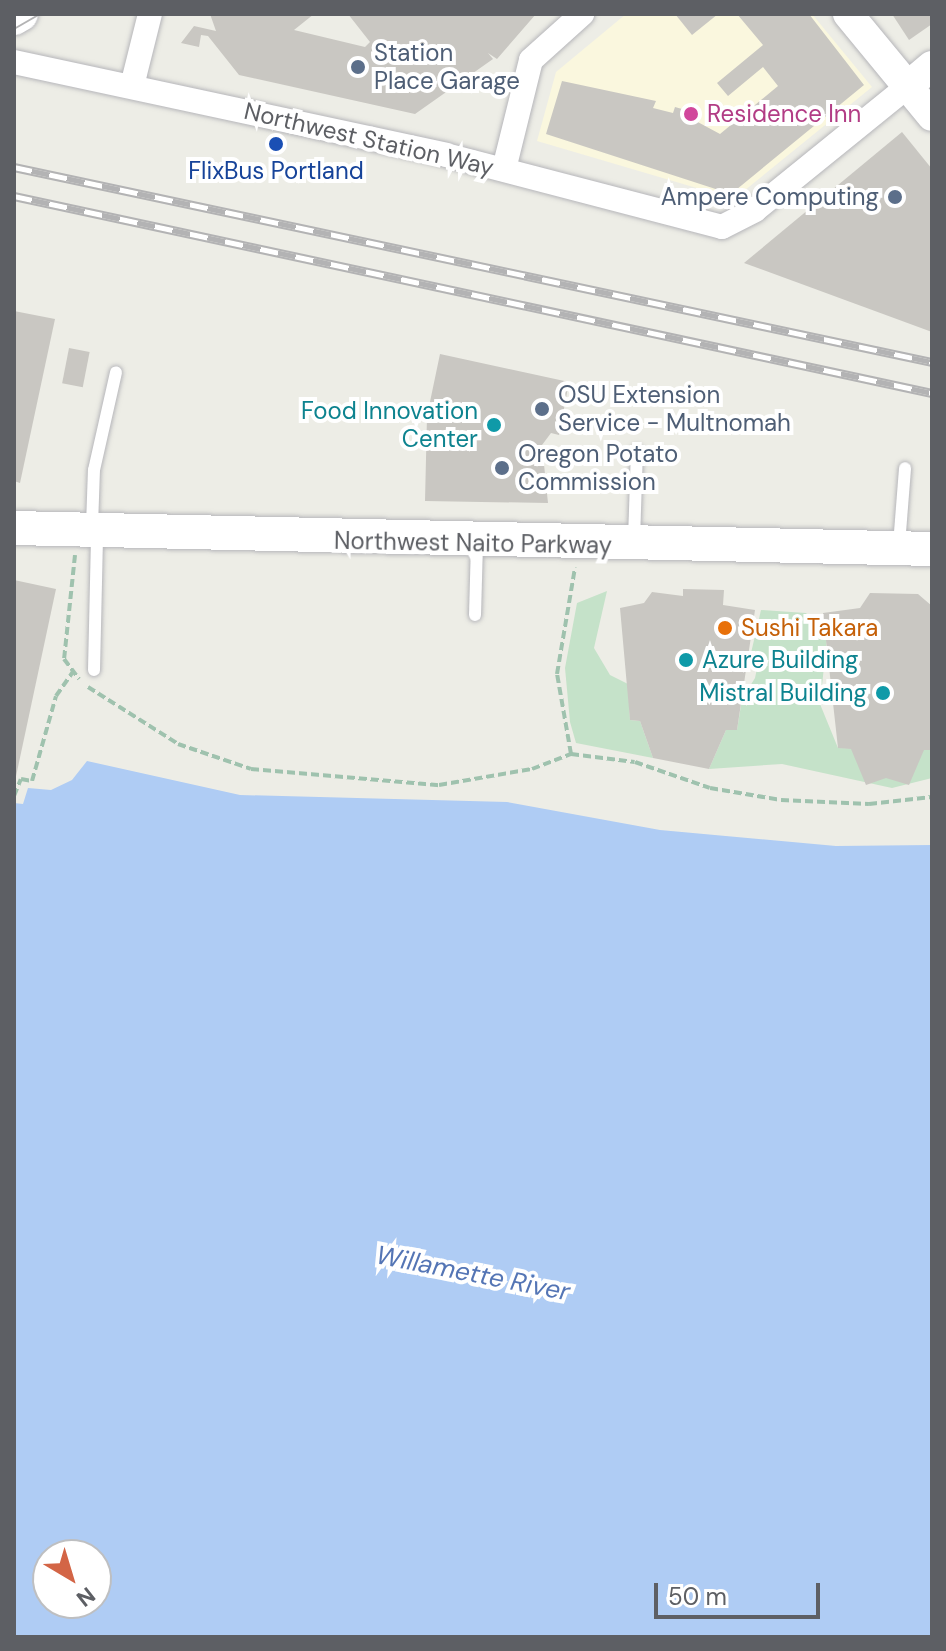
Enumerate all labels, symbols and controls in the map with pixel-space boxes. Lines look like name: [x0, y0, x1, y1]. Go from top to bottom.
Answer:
place label: Station Place Garage: [374, 39, 520, 95]
marker: Station Place Garage: [349, 58, 367, 76]
street label: Northwest Station Way: [241, 96, 497, 182]
place label: Residence Inn: [707, 100, 861, 128]
marker: Residence Inn: [682, 105, 700, 123]
marker: FlixBus Portland: [267, 135, 285, 153]
place label: FlixBus Portland: [188, 157, 364, 185]
place label: Ampere Computing: [661, 183, 879, 211]
marker: Ampere Computing: [886, 188, 904, 206]
place label: OSU Extension Service - Multnomah: [558, 381, 791, 437]
place label: Food Innovation Center: [301, 397, 478, 453]
marker: OSU Extension Service - Multnomah: [533, 400, 551, 418]
marker: Food Innovation Center: [485, 416, 503, 434]
place label: Oregon Potato Commission: [518, 440, 678, 496]
marker: Oregon Potato Commission: [493, 459, 511, 477]
street label: Northwest Naito Parkway: [334, 526, 612, 560]
place label: Sushi Takara: [741, 614, 878, 642]
marker: Sushi Takara: [716, 619, 734, 637]
place label: Azure Building: [702, 646, 858, 674]
marker: Azure Building: [677, 651, 695, 669]
place label: Mistral Building: [699, 679, 867, 707]
marker: Mistral Building: [874, 684, 892, 702]
water label: Willamette River: [373, 1240, 573, 1308]
north arrow: [32, 1539, 112, 1619]
scale bar: [658, 1567, 824, 1617]
text: N: [71, 1580, 101, 1613]
text: 50 m: [668, 1581, 727, 1612]

